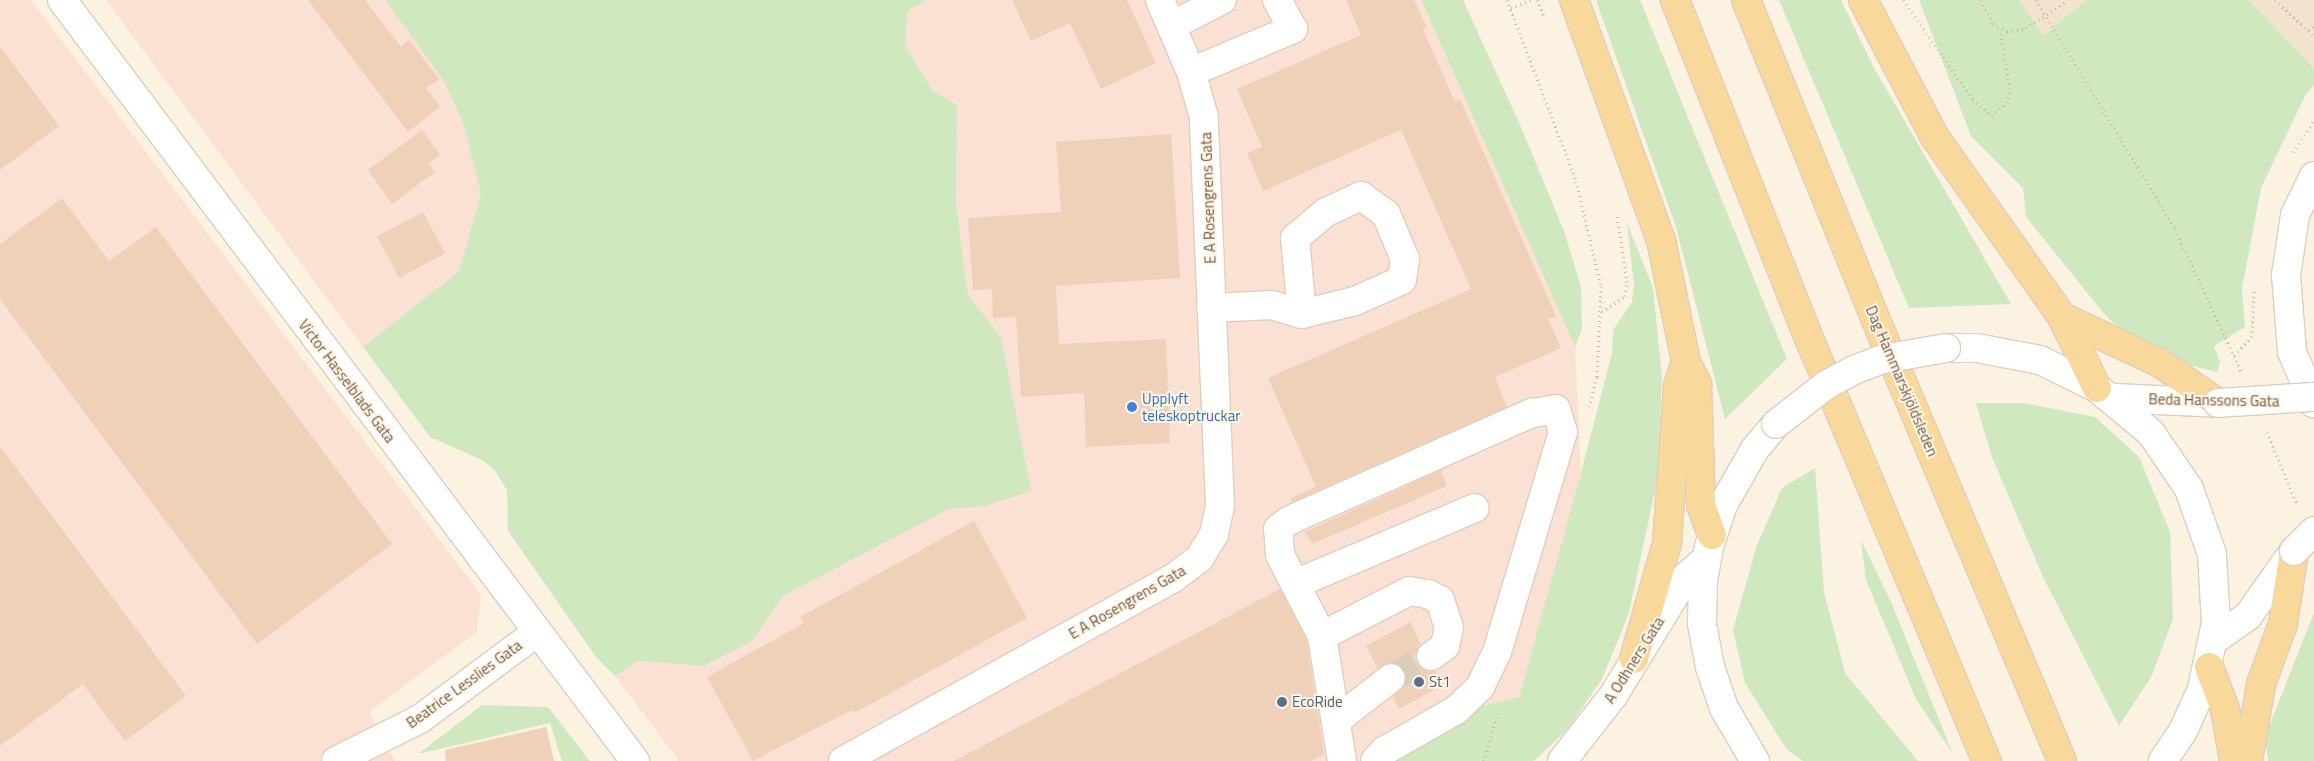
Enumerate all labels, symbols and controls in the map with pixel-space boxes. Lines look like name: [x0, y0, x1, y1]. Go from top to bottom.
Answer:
street label: E A Rosengrens Gata: [1197, 132, 1219, 264]
street label: Dag Hammarskjöldsleden: [1862, 303, 1942, 459]
street label: Victor Hasselblads Gata: [295, 316, 399, 446]
place label: Upplyft teleskoptruckar: [1142, 389, 1240, 424]
street label: Beda Hanssons Gata: [2148, 390, 2280, 410]
marker: Upplyft teleskoptruckar: [1126, 401, 1138, 413]
street label: E A Rosengrens Gata: [1065, 561, 1189, 643]
street label: A Odhners Gata: [1600, 613, 1668, 707]
street label: Beatrice Lesslies Gata: [403, 636, 525, 732]
place label: St1: [1429, 673, 1451, 691]
marker: St1: [1413, 676, 1425, 688]
place label: EcoRide: [1292, 693, 1342, 711]
marker: EcoRide: [1276, 696, 1288, 708]

